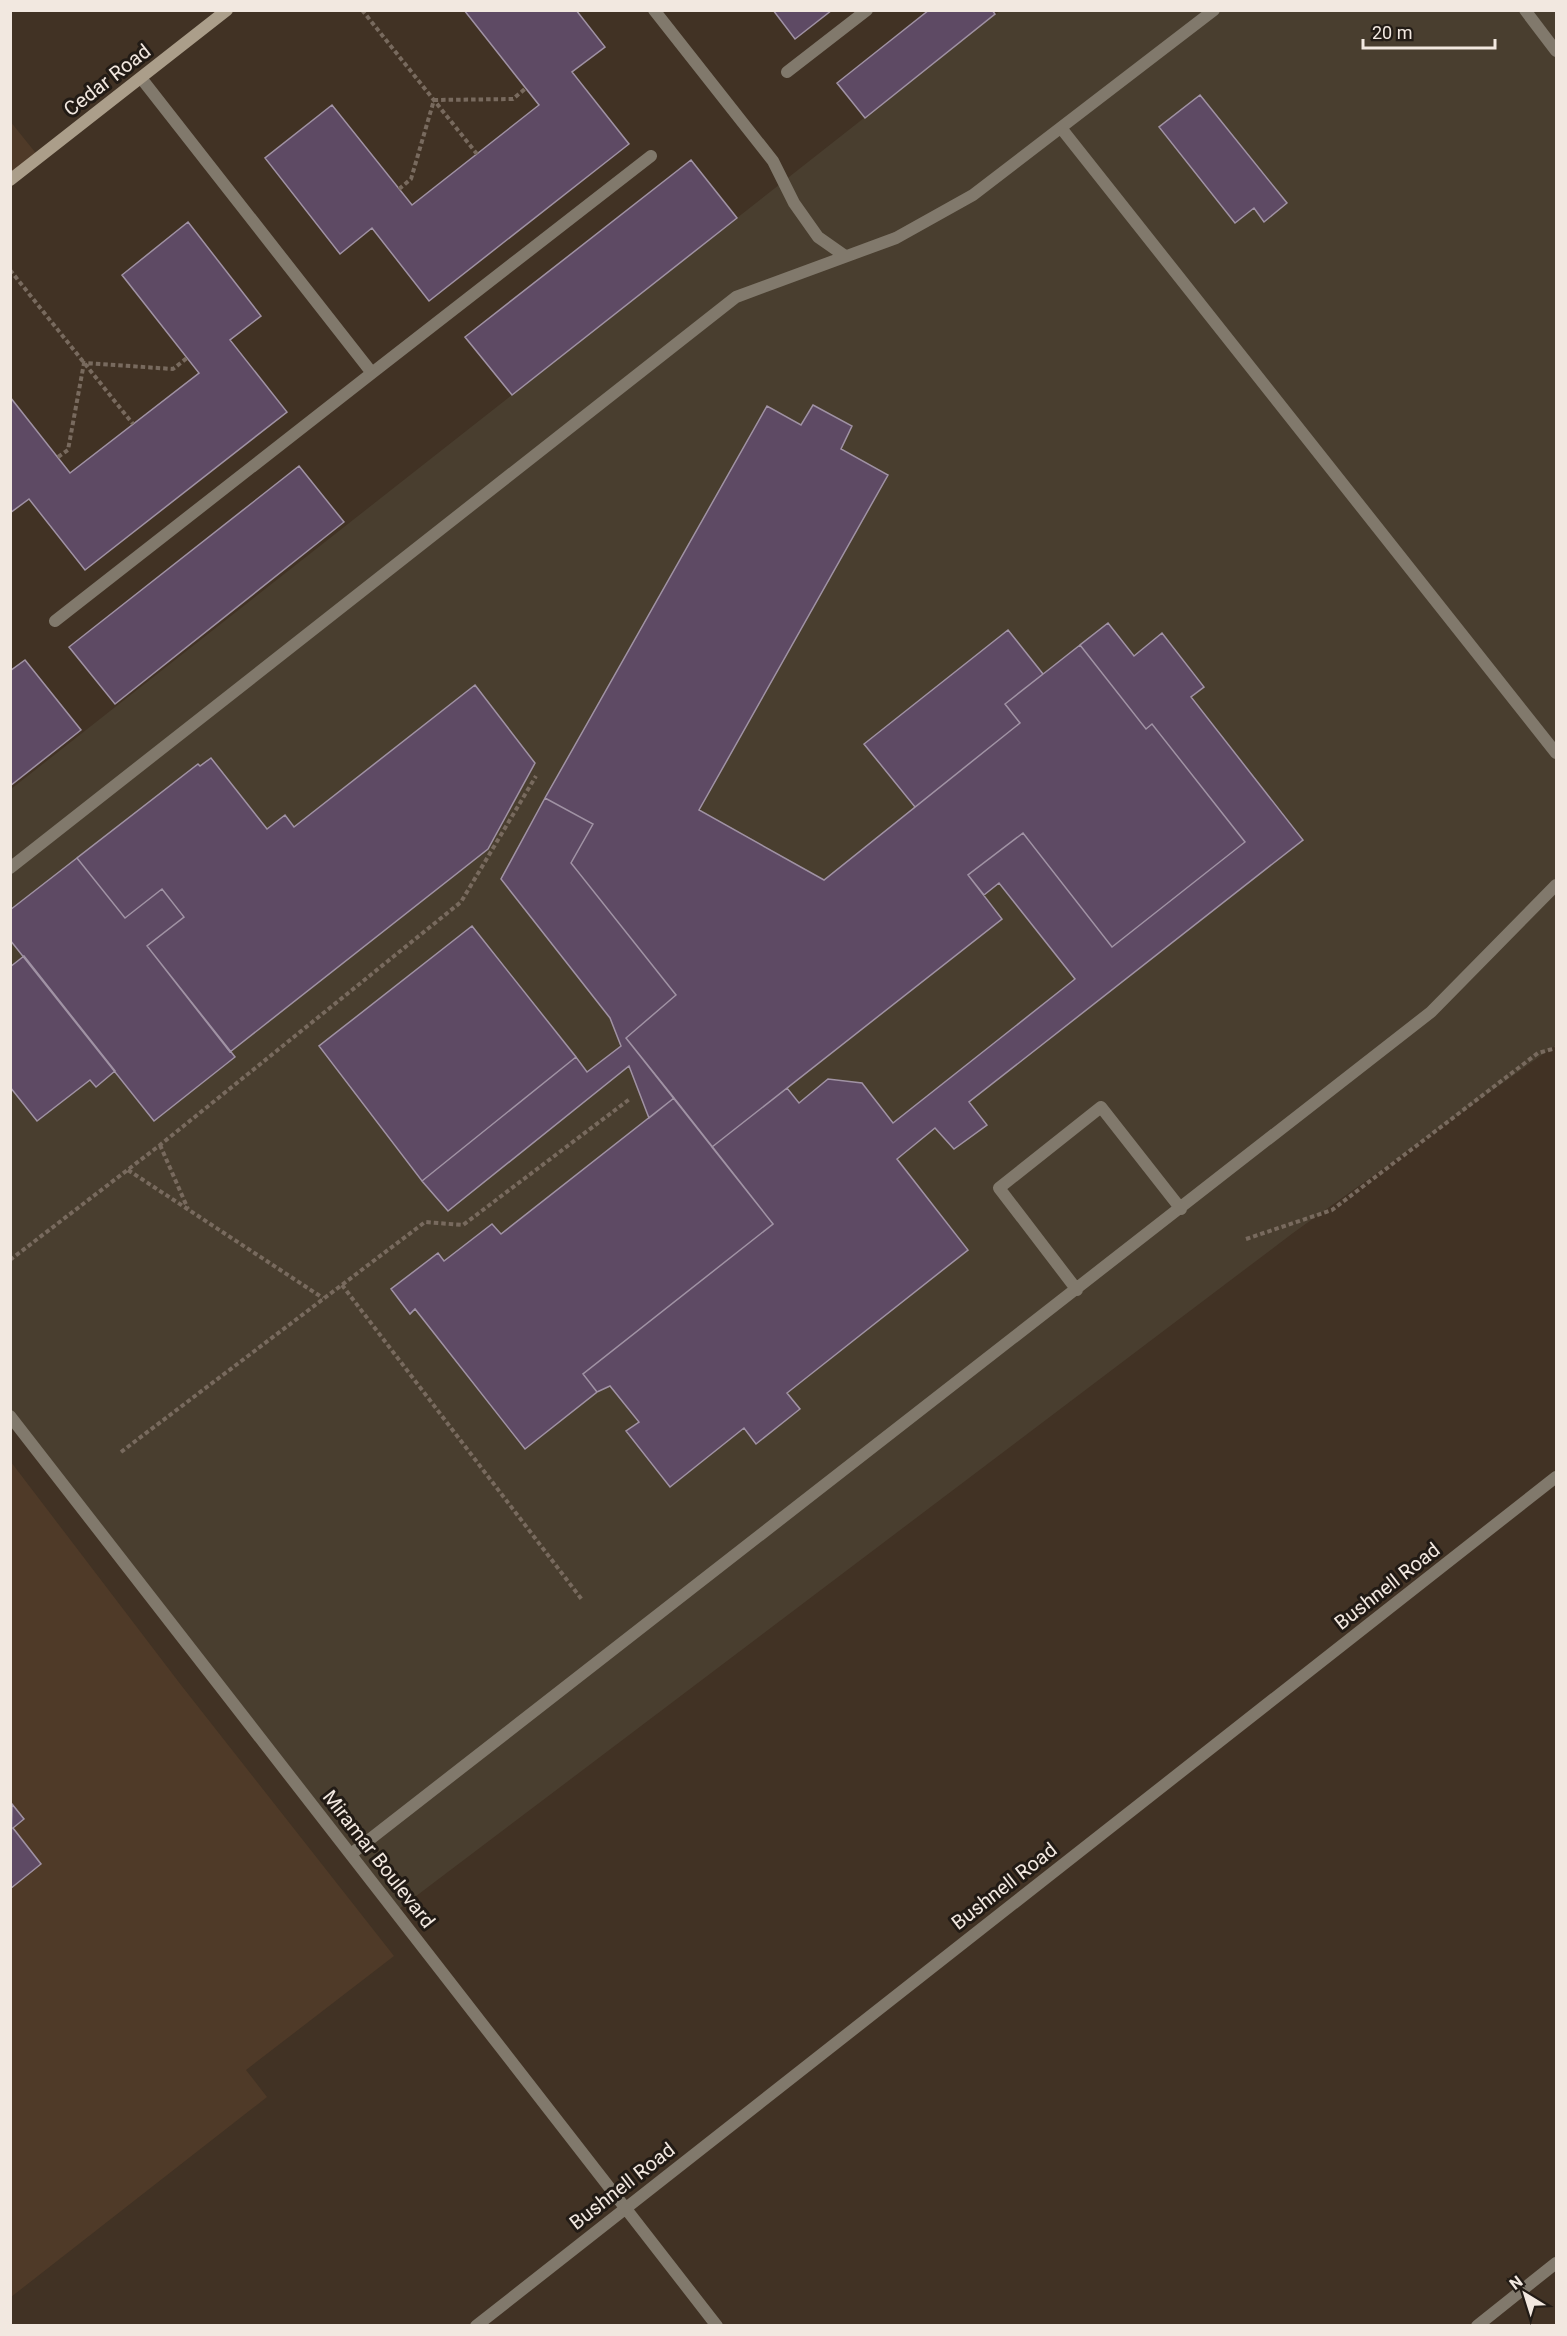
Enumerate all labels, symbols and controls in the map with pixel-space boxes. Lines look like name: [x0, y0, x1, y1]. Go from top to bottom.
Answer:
scale bar: [1363, 12, 1495, 50]
text: 20 m: [1372, 22, 1412, 43]
street label: Cedar Road: [59, 39, 155, 121]
street label: Bushnell Road: [1330, 1537, 1444, 1635]
street label: Miramar Boulevard: [318, 1785, 440, 1933]
street label: Bushnell Road: [947, 1837, 1061, 1935]
street label: Bushnell Road: [565, 2137, 679, 2235]
north arrow: [1495, 2264, 1555, 2324]
text: N: [1506, 2272, 1526, 2294]

